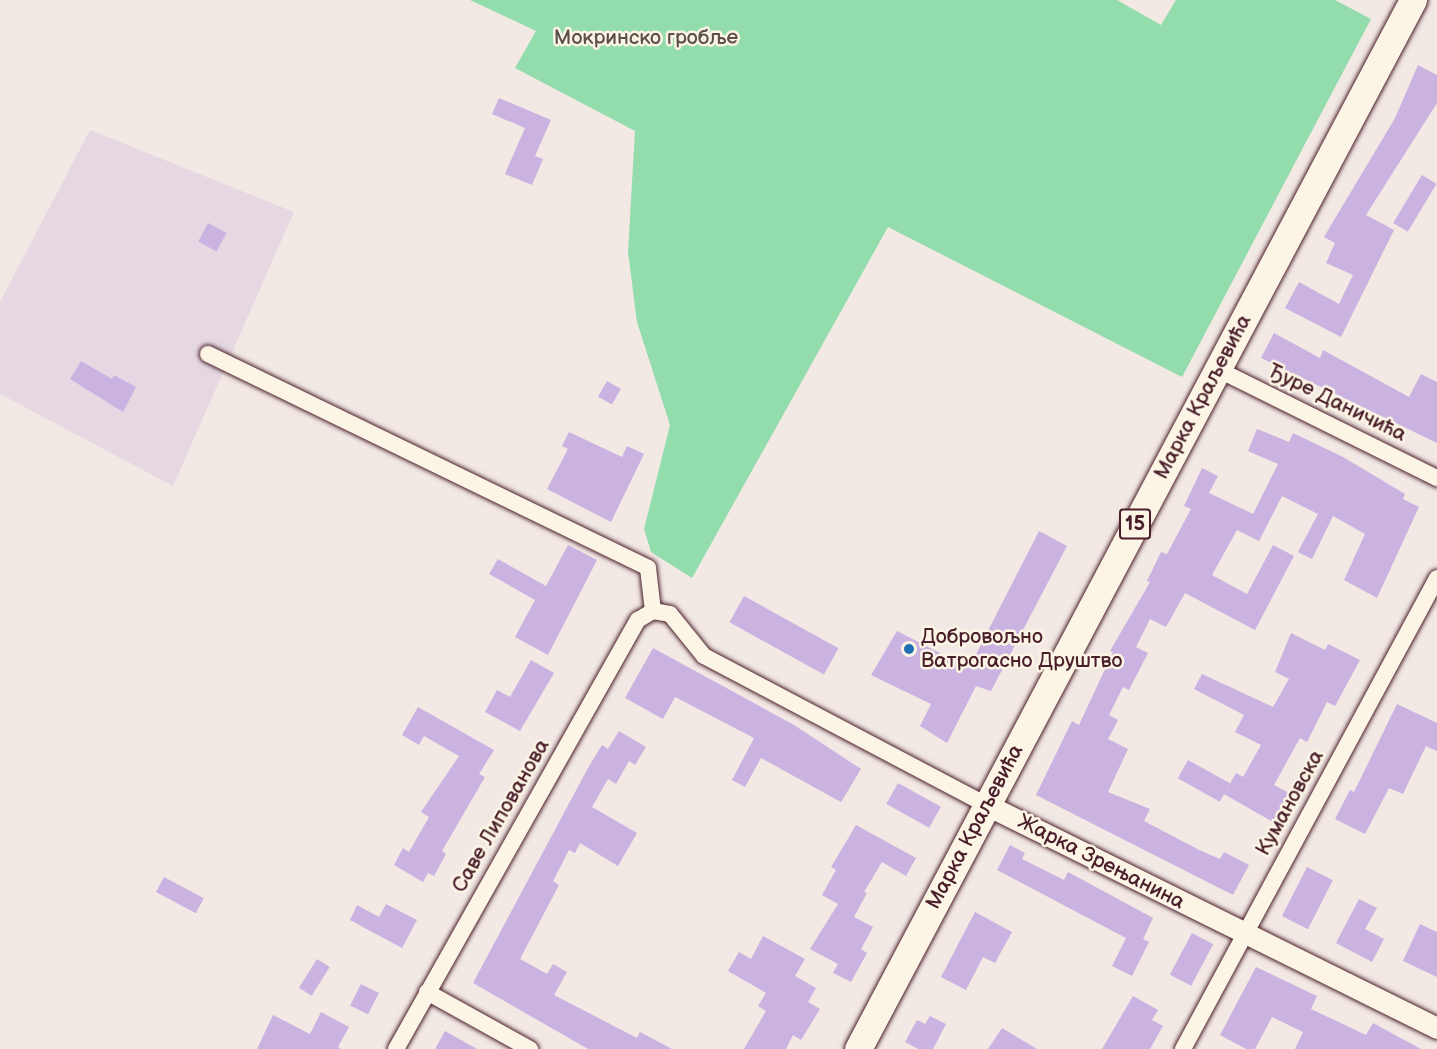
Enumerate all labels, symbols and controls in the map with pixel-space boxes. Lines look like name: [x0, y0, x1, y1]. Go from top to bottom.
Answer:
park label: Мокринско гробље: [554, 25, 738, 51]
street label: Марка Краљевића: [1149, 310, 1257, 484]
street label: Ђуре Даничића: [1264, 359, 1410, 447]
road number: 15: [1118, 507, 1152, 541]
place label: Добровољно Ватрогасно Друштво: [921, 624, 1123, 674]
marker: Добровољно Ватрогасно Друштво: [902, 642, 916, 656]
street label: Саве Липованова: [447, 735, 555, 897]
street label: Марка Краљевића: [921, 740, 1029, 914]
street label: Кумановска: [1251, 746, 1329, 860]
street label: Жарка Зрењанина: [1013, 809, 1189, 915]

